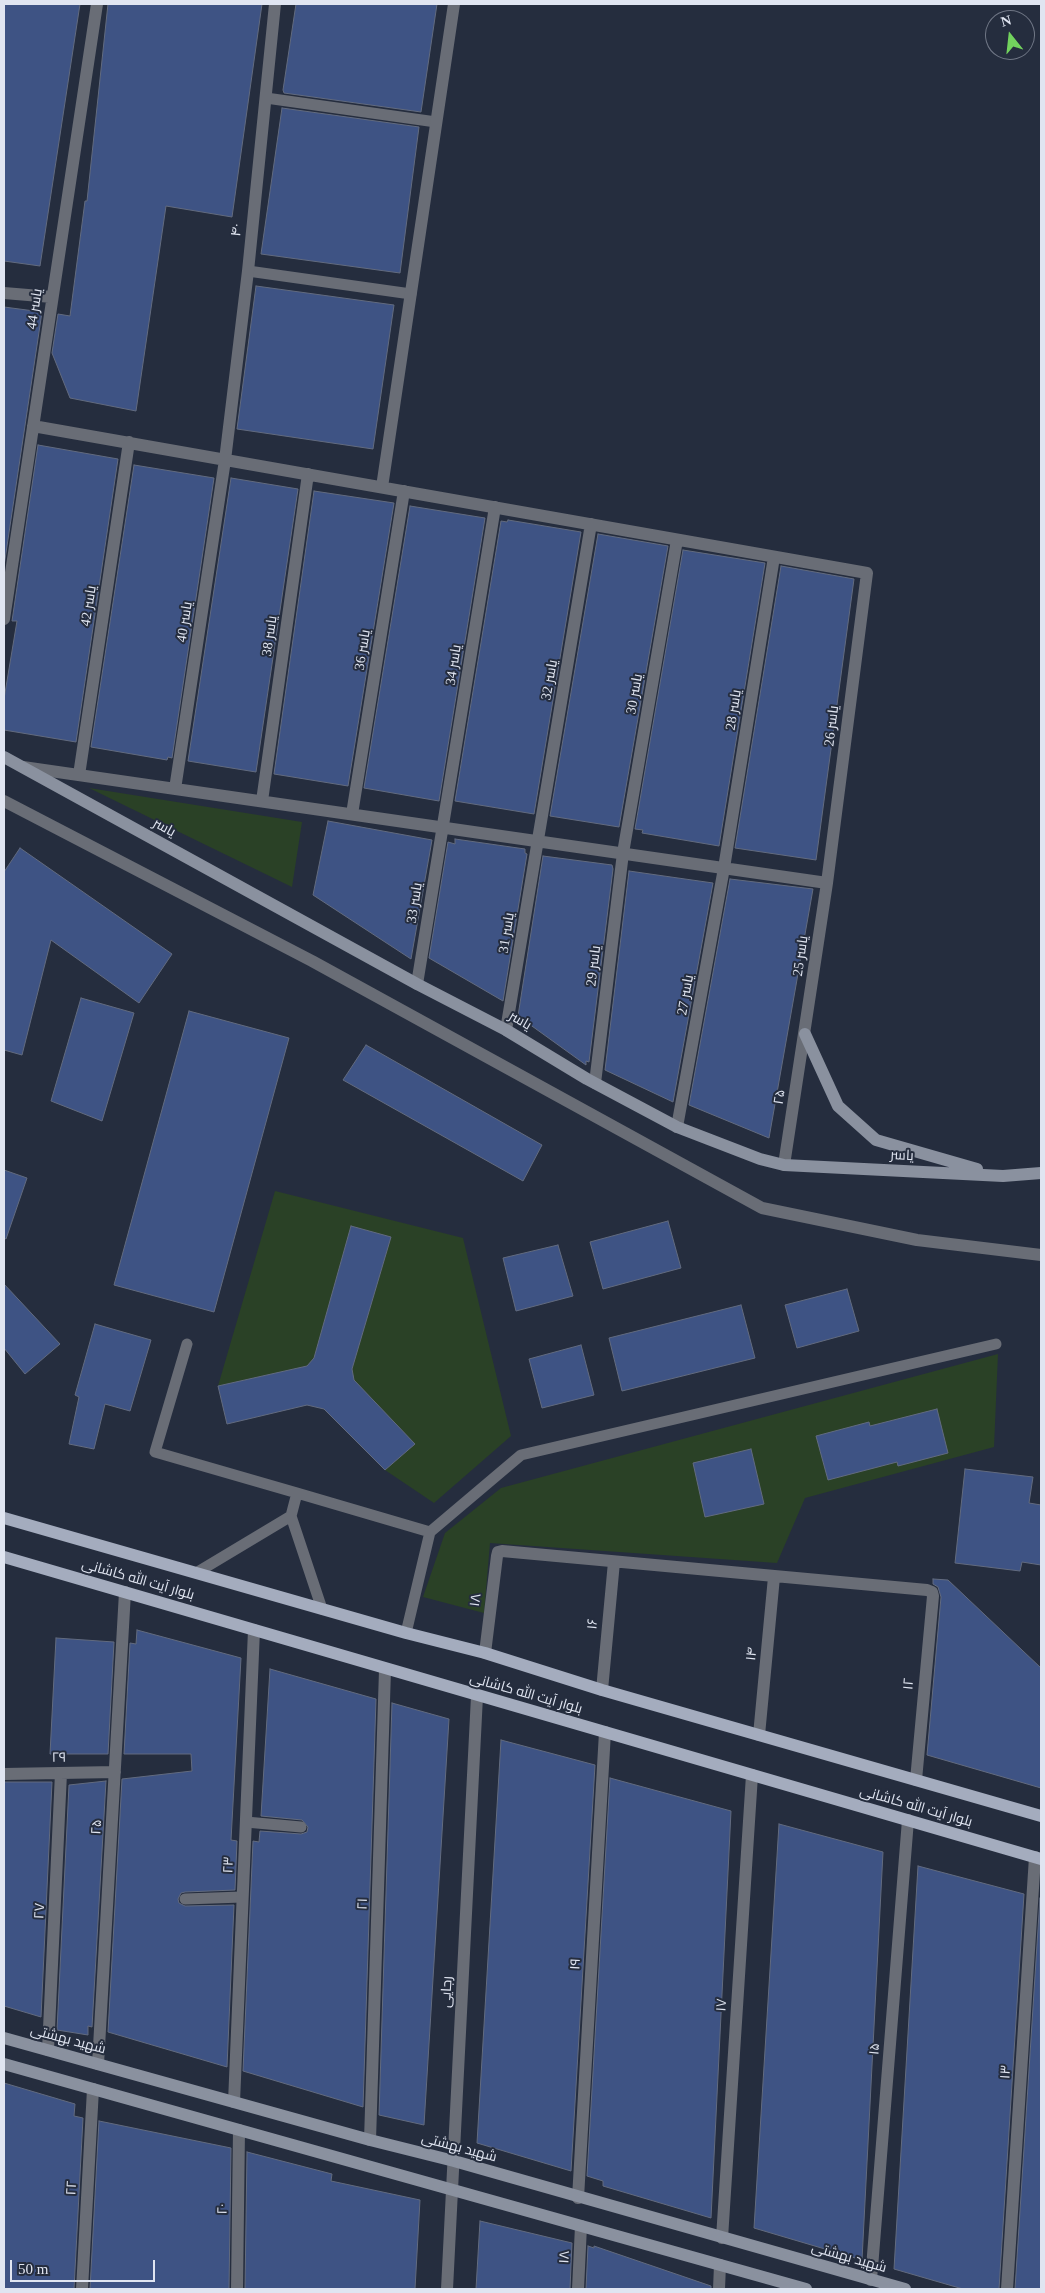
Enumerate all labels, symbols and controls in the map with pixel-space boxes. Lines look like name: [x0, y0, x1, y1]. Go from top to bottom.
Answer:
north arrow: [985, 10, 1035, 60]
text: N: [999, 12, 1013, 30]
street label: ۴۰: [228, 223, 246, 237]
street label: یاسر 44: [24, 287, 46, 331]
street label: یاسر 42: [78, 584, 100, 628]
street label: یاسر 40: [174, 600, 196, 644]
street label: یاسر 38: [259, 615, 281, 657]
street label: یاسر 36: [352, 628, 374, 672]
street label: یاسر 34: [443, 643, 465, 687]
street label: یاسر 32: [538, 658, 562, 702]
street label: یاسر 30: [623, 672, 647, 716]
street label: یاسر 28: [723, 688, 745, 732]
street label: یاسر 26: [821, 705, 843, 747]
street label: یاسر: [150, 815, 178, 841]
street label: یاسر 33: [404, 881, 426, 925]
street label: یاسر 31: [496, 911, 518, 955]
street label: یاسر 25: [790, 935, 812, 977]
street label: یاسر 29: [583, 945, 605, 987]
street label: یاسر 27: [674, 973, 698, 1017]
street label: یاسر: [506, 1008, 534, 1034]
street label: ۲۵: [771, 1088, 789, 1106]
street label: یاسر: [890, 1147, 914, 1165]
street label: بلوار آیت الله کاشانی: [80, 1556, 196, 1604]
street label: ۱۸: [467, 1592, 485, 1608]
street label: ۱۶: [584, 1618, 602, 1630]
street label: ۱۴: [743, 1646, 761, 1662]
street label: بلوار آیت الله کاشانی: [468, 1670, 584, 1718]
street label: ۱۲: [900, 1677, 918, 1691]
street label: ۲۹: [52, 1749, 66, 1767]
street label: بلوار آیت الله کاشانی: [858, 1783, 974, 1831]
street label: ۲۵: [88, 1819, 106, 1835]
street label: ۲۳: [220, 1856, 238, 1874]
street label: ۲۱: [354, 1898, 372, 1910]
street label: ۲۷: [31, 1903, 49, 1919]
street label: ۱۹: [567, 1958, 585, 1970]
street label: رجایی: [438, 1976, 456, 2008]
street label: ۱۷: [713, 1998, 731, 2012]
street label: شهید بهشتی: [28, 2022, 108, 2058]
street label: ۱۵: [866, 2042, 884, 2056]
street label: ۱۳: [997, 2065, 1015, 2079]
street label: شهید بهشتی: [419, 2130, 499, 2166]
street label: ۲۲: [63, 2180, 81, 2196]
street label: ۲۰: [215, 2203, 231, 2215]
street label: شهید بهشتی: [809, 2239, 889, 2277]
scale bar: [12, 2250, 158, 2282]
street label: ۱۸: [556, 2250, 574, 2264]
text: 50 m: [18, 2261, 48, 2277]

